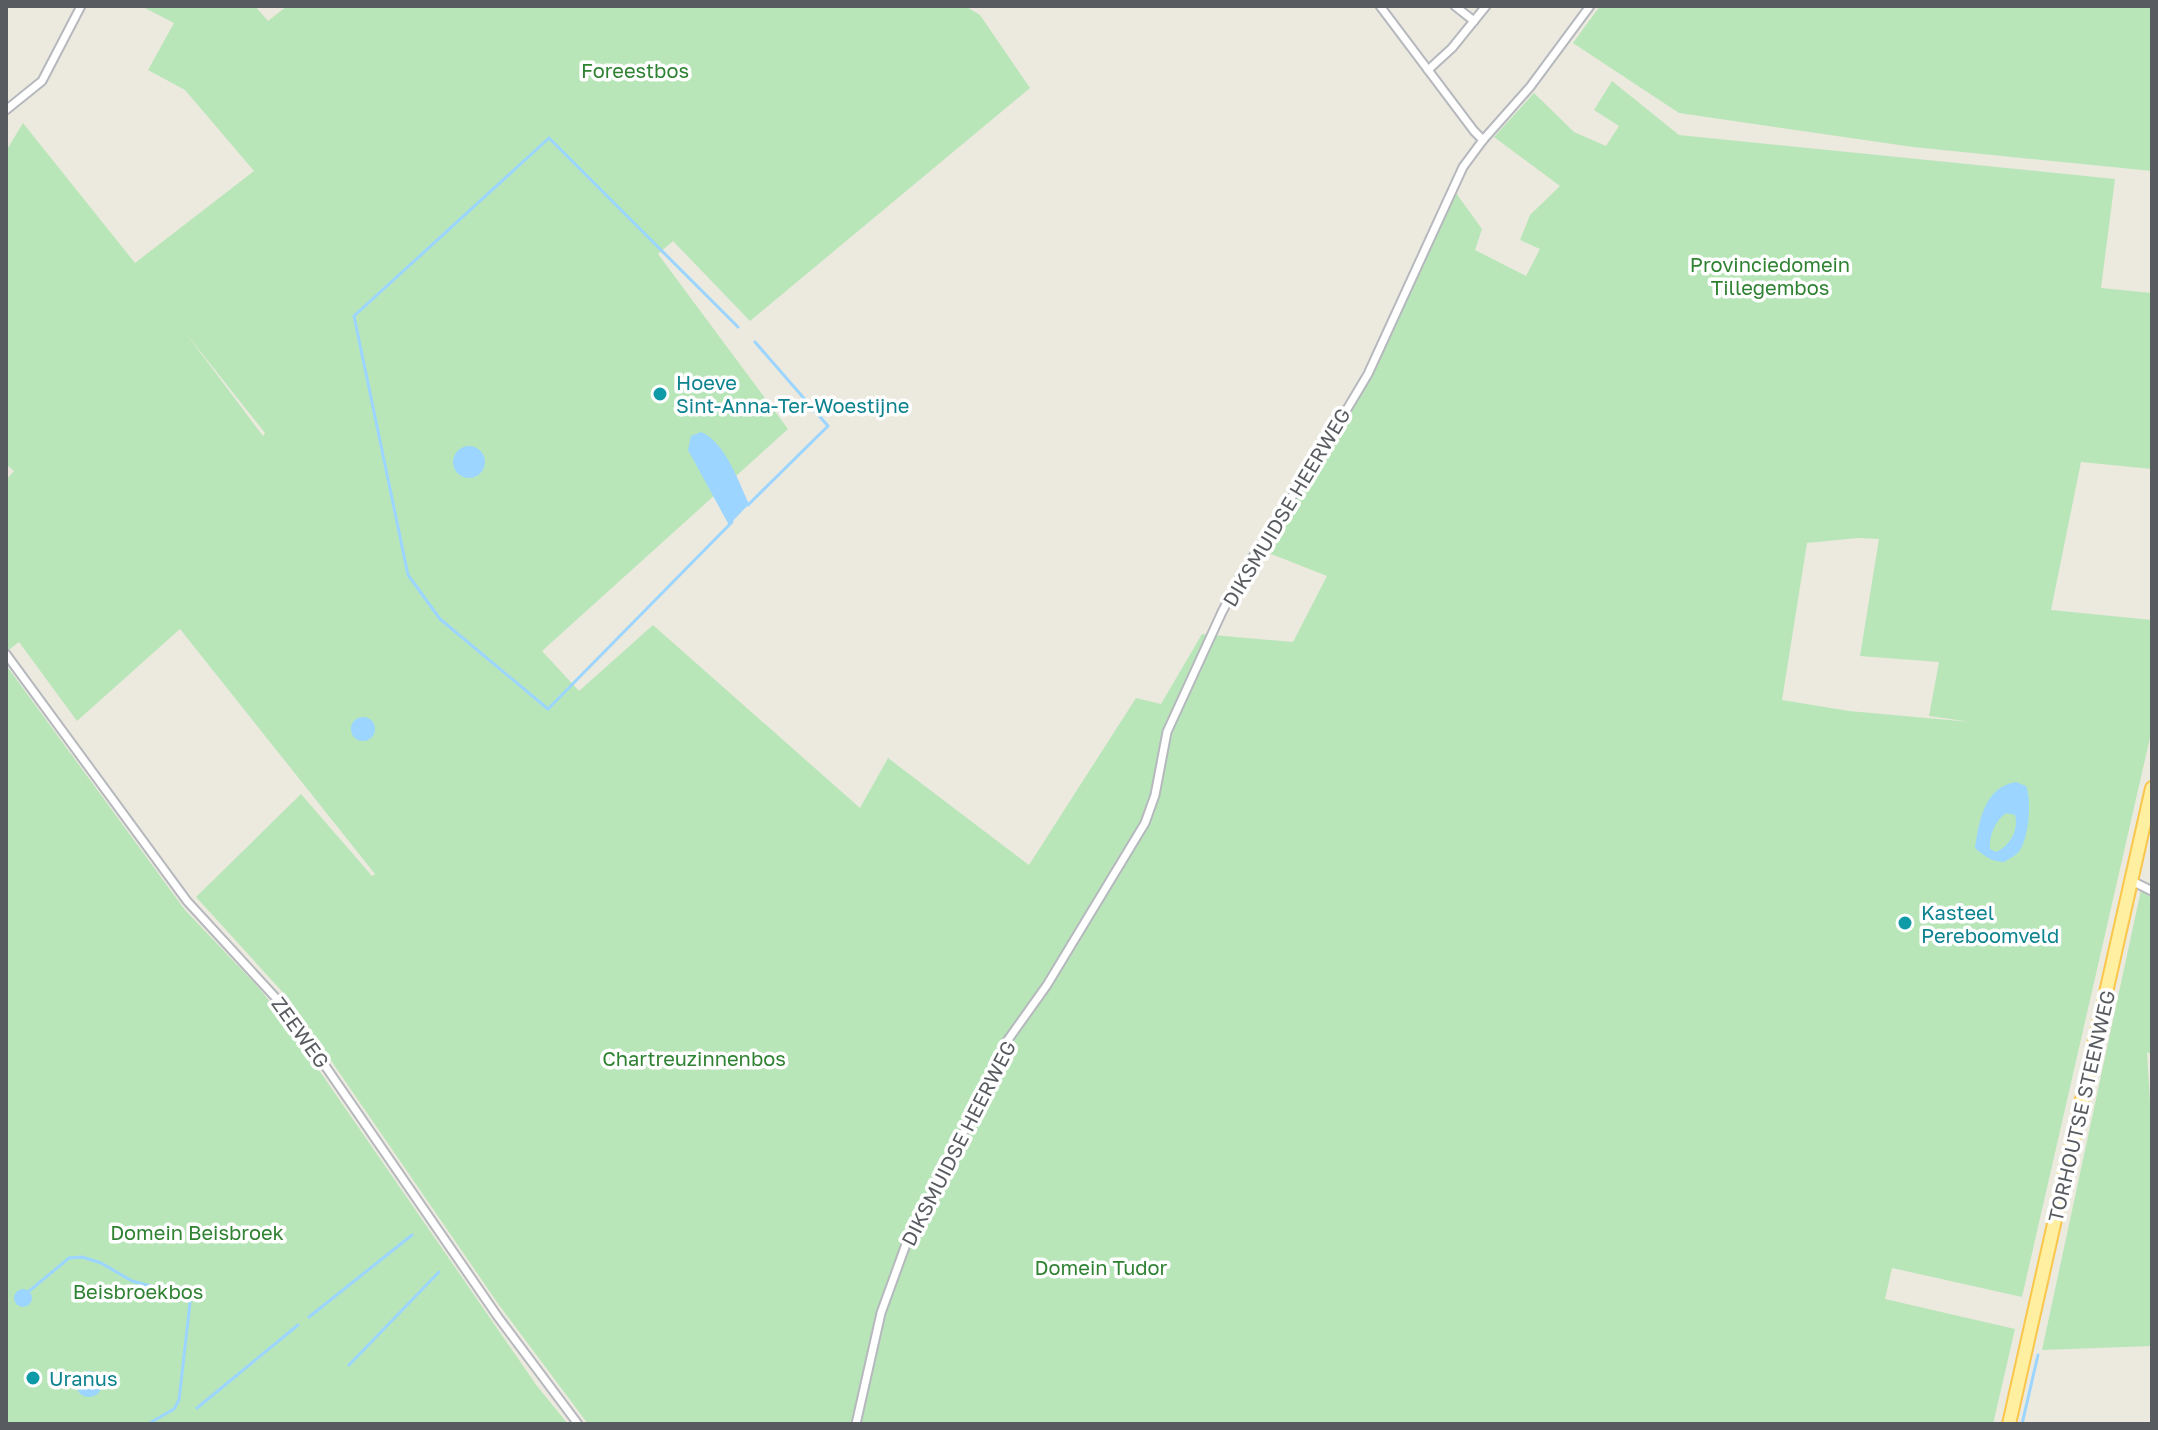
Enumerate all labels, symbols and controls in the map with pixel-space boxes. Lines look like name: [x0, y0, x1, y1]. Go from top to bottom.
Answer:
park label: Foreestbos: [581, 58, 689, 82]
park label: Provinciedomein Tillegembos: [1690, 252, 1850, 299]
place label: Hoeve Sint-Anna-Ter-Woestijne: [676, 370, 909, 417]
marker: Hoeve Sint-Anna-Ter-Woestijne: [651, 385, 669, 403]
street label: DIKSMUIDSE HEERWEG: [1217, 403, 1355, 611]
place label: Kasteel Pereboomveld: [1921, 900, 2059, 947]
marker: Kasteel Pereboomveld: [1896, 914, 1914, 932]
street label: TORHOUTSE STEENWEG: [2043, 988, 2119, 1224]
street label: ZEEWEG: [267, 992, 335, 1072]
street label: DIKSMUIDSE HEERWEG: [896, 1036, 1020, 1250]
park label: Chartreuzinnenbos: [602, 1046, 786, 1070]
park label: Domein Beisbroek: [110, 1220, 284, 1244]
park label: Domein Tudor: [1035, 1255, 1168, 1279]
park label: Beisbroekbos: [73, 1279, 203, 1303]
place label: Uranus: [49, 1366, 118, 1390]
marker: Uranus: [24, 1369, 42, 1387]

